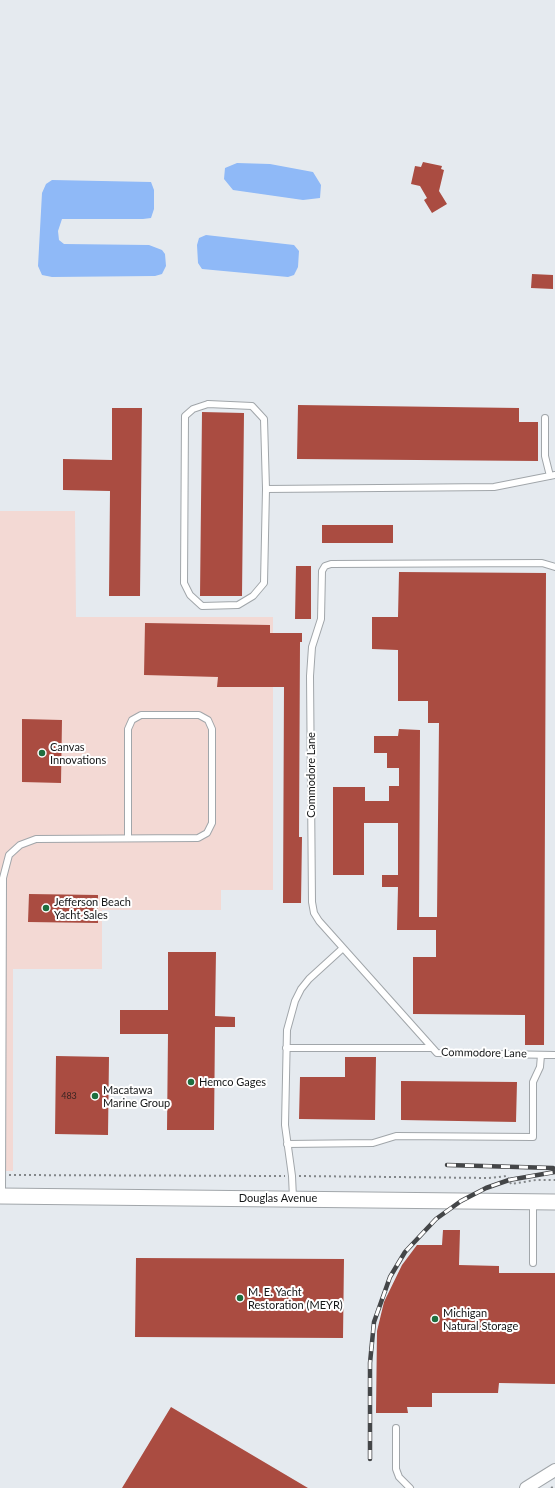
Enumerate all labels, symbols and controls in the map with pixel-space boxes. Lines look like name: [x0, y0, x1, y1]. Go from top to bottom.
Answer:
street label: Commodore Lane: [304, 732, 318, 818]
place label: Canvas Innovations: [50, 740, 106, 766]
marker: Canvas Innovations: [37, 748, 47, 758]
place label: Jefferson Beach Yacht Sales: [54, 895, 131, 921]
marker: Jefferson Beach Yacht Sales: [41, 903, 51, 913]
street label: Commodore Lane: [441, 1046, 527, 1060]
place label: Hemco Gages: [199, 1075, 266, 1089]
marker: Hemco Gages: [186, 1077, 196, 1087]
place label: Macatawa Marine Group: [103, 1083, 170, 1109]
house number: 483: [61, 1091, 77, 1101]
marker: Macatawa Marine Group: [90, 1091, 100, 1101]
street label: Douglas Avenue: [239, 1191, 317, 1205]
place label: M. E. Yacht Restoration (MEYR): [248, 1285, 343, 1311]
marker: M. E. Yacht Restoration (MEYR): [235, 1293, 245, 1303]
place label: Michigan Natural Storage: [443, 1306, 518, 1332]
marker: Michigan Natural Storage: [430, 1314, 440, 1324]

